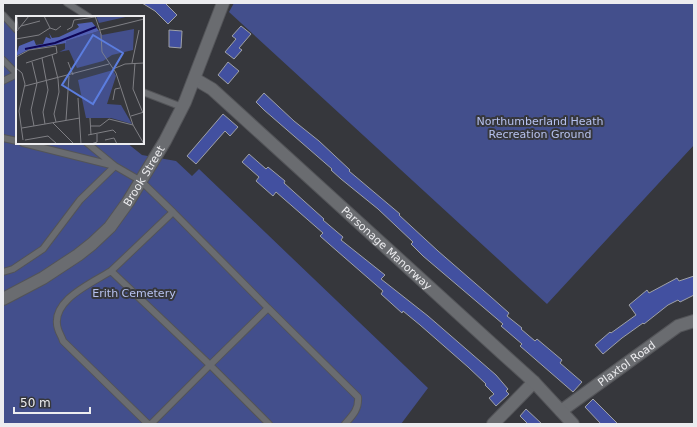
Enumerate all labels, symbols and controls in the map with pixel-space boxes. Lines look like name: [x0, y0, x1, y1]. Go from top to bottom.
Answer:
inset map: [16, 16, 144, 144]
park label: Northumberland Heath Recreation Ground: [476, 115, 604, 141]
street label: Brook Street: [121, 143, 168, 209]
street label: Parsonage Manorway: [338, 204, 435, 293]
park label: Erith Cemetery: [92, 287, 176, 300]
street label: Plaxtol Road: [595, 338, 658, 389]
scale bar: [14, 389, 90, 415]
text: 50 m: [20, 396, 51, 410]

